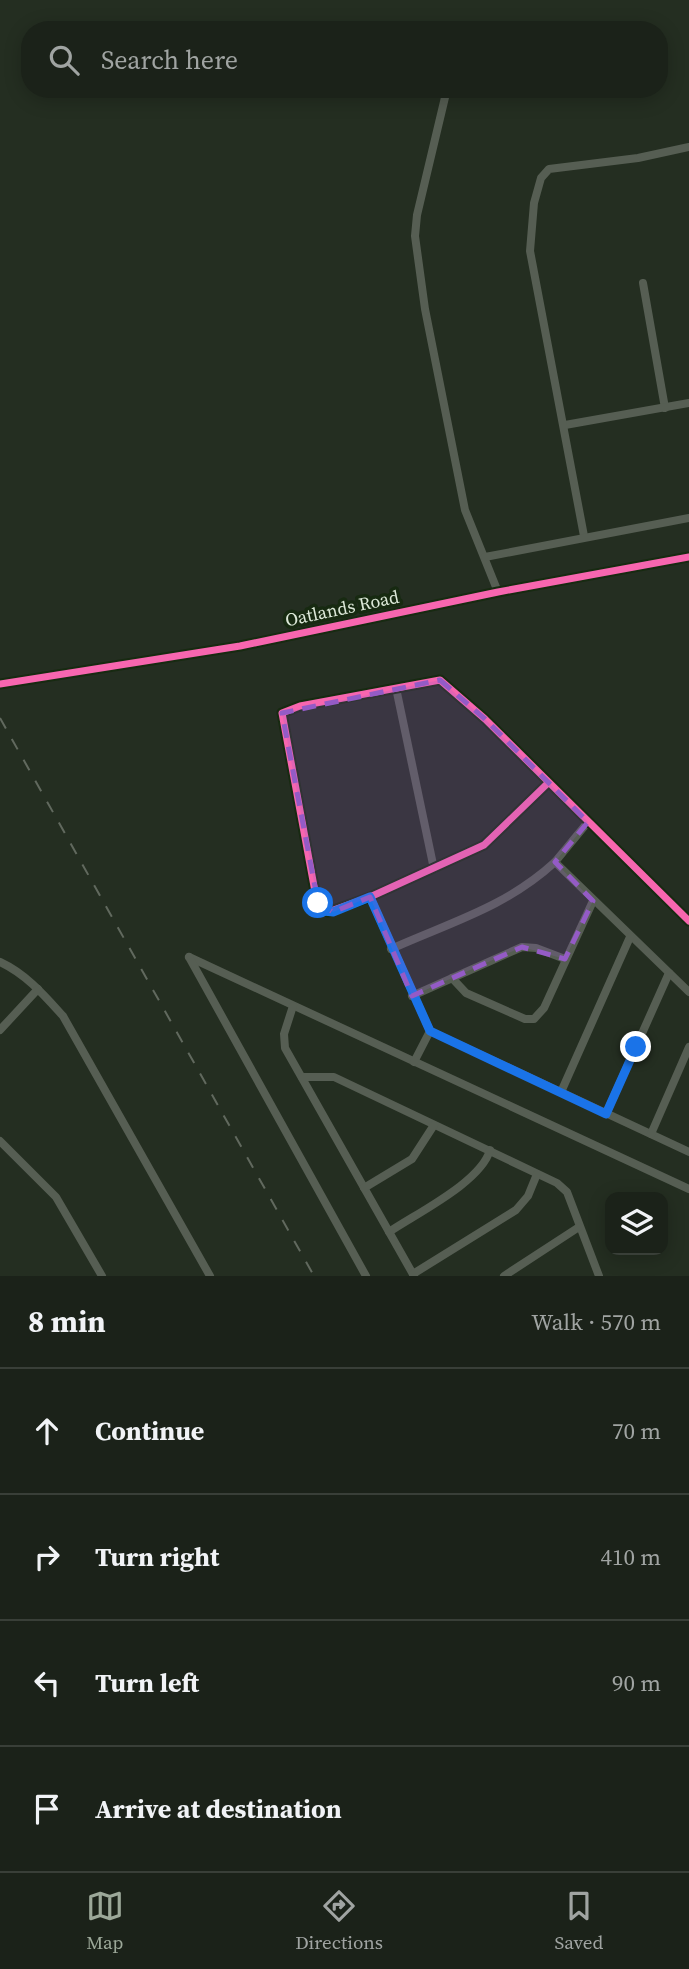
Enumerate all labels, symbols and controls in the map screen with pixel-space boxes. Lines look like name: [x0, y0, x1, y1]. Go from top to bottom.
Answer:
search box: [21, 21, 668, 98]
icon: search: [45, 41, 83, 79]
text: Search here: [101, 42, 238, 78]
street label: Oatlands Road: [283, 584, 401, 632]
route start: [302, 887, 333, 918]
route end: [620, 1031, 651, 1062]
map controls: [605, 1192, 668, 1255]
button: layers: [605, 1192, 668, 1255]
text: 8 min: [28, 1301, 106, 1342]
text: Walk · 570 m: [531, 1306, 661, 1338]
icon: ahead: [28, 1412, 66, 1450]
text: Continue: [95, 1413, 204, 1449]
text: 70 m: [612, 1415, 661, 1447]
icon: right: [28, 1538, 66, 1576]
text: Turn right: [95, 1539, 219, 1575]
text: 410 m: [600, 1541, 661, 1573]
icon: left: [28, 1664, 66, 1702]
text: Turn left: [95, 1665, 199, 1701]
text: 90 m: [612, 1667, 661, 1699]
icon: arrive: [28, 1790, 66, 1828]
text: Arrive at destination: [95, 1791, 342, 1827]
tab: Map: [86, 1887, 124, 1955]
tab: Directions: [295, 1887, 383, 1955]
tab: Saved: [555, 1887, 603, 1955]

